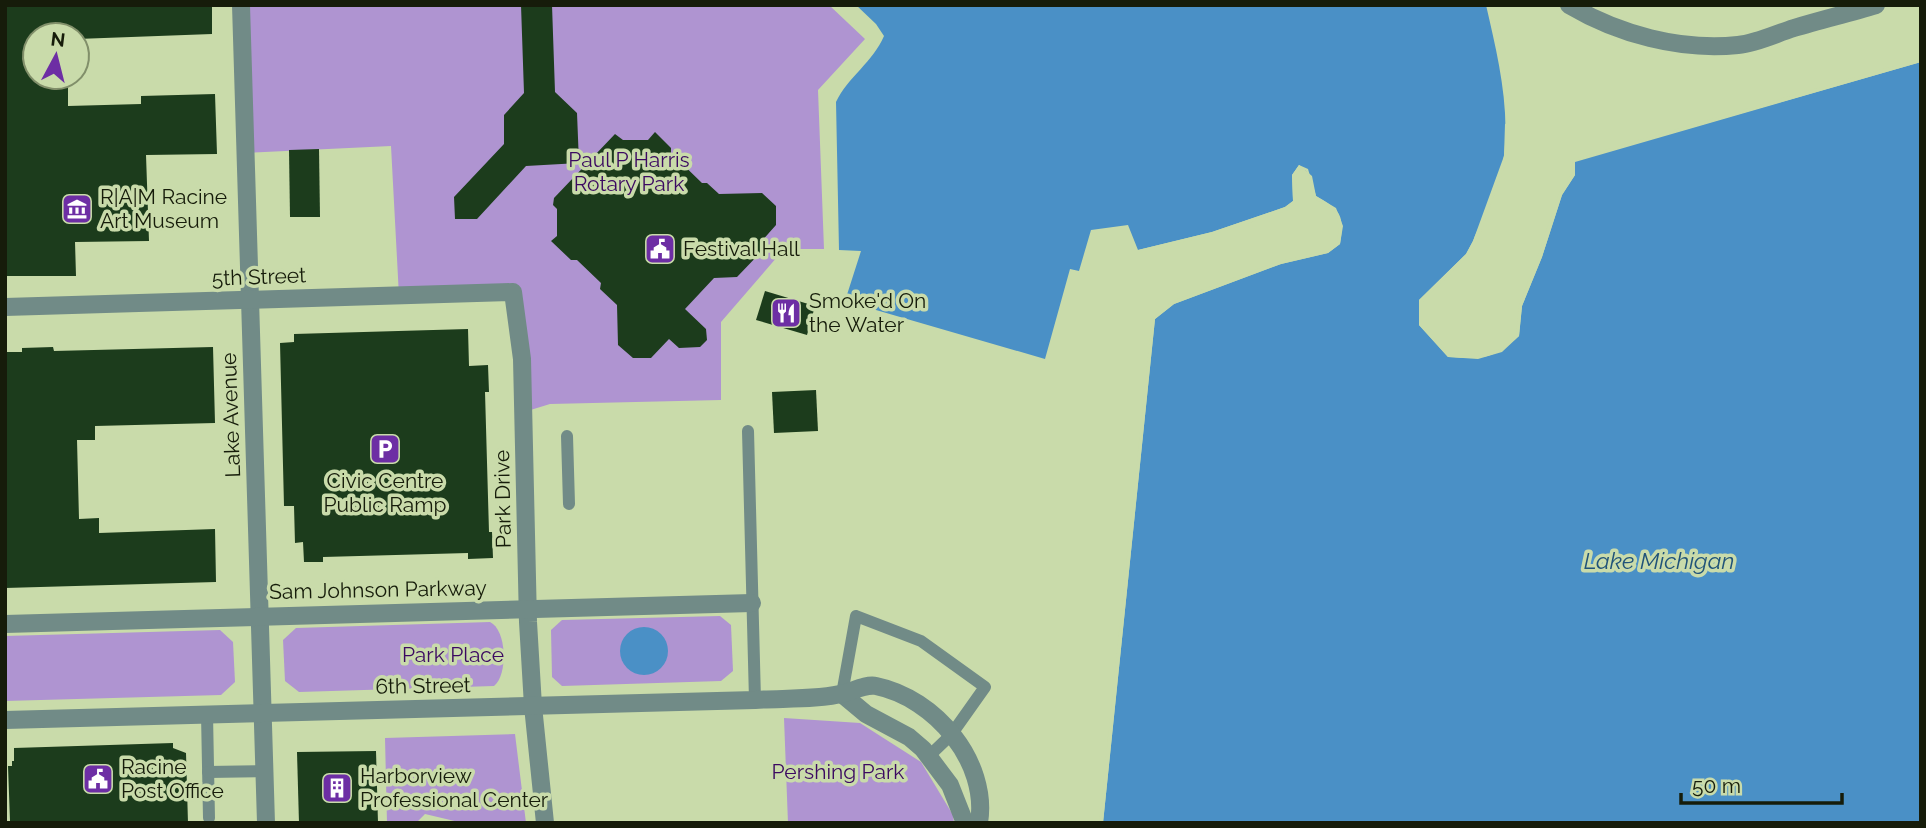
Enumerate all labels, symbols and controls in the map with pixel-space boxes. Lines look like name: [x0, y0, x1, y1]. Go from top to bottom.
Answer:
north arrow: [21, 21, 91, 91]
text: N: [50, 27, 67, 51]
park label: Paul P Harris Rotary Park: [568, 147, 690, 196]
place label: R|A|M Racine Art Museum: [100, 184, 227, 233]
museum icon: R|A|M Racine Art Museum: [60, 192, 94, 226]
public building icon: Festival Hall: [643, 232, 677, 266]
place label: Festival Hall: [683, 236, 800, 261]
street label: 5th Street: [211, 262, 307, 291]
place label: Smoke'd On the Water: [809, 288, 926, 337]
restaurant icon: Smoke'd On the Water: [769, 296, 803, 330]
street label: Lake Avenue: [216, 352, 245, 478]
parking icon: Civic Centre Public Ramp: [368, 432, 402, 466]
street label: Park Drive: [489, 450, 516, 548]
place label: Civic Centre Public Ramp: [324, 468, 447, 517]
water label: Lake Michigan: [1584, 547, 1734, 574]
street label: Sam Johnson Parkway: [269, 575, 487, 604]
park label: Park Place: [402, 642, 504, 667]
street label: 6th Street: [375, 672, 471, 699]
place label: Racine Post Office: [121, 754, 224, 803]
park label: Pershing Park: [772, 759, 904, 784]
public building icon: Racine Post Office: [81, 762, 115, 796]
scale bar: [1681, 762, 1842, 806]
place label: Harborview Professional Center: [360, 763, 549, 812]
building icon: Harborview Professional Center: [320, 771, 354, 805]
text: 50 m: [1692, 773, 1741, 798]

